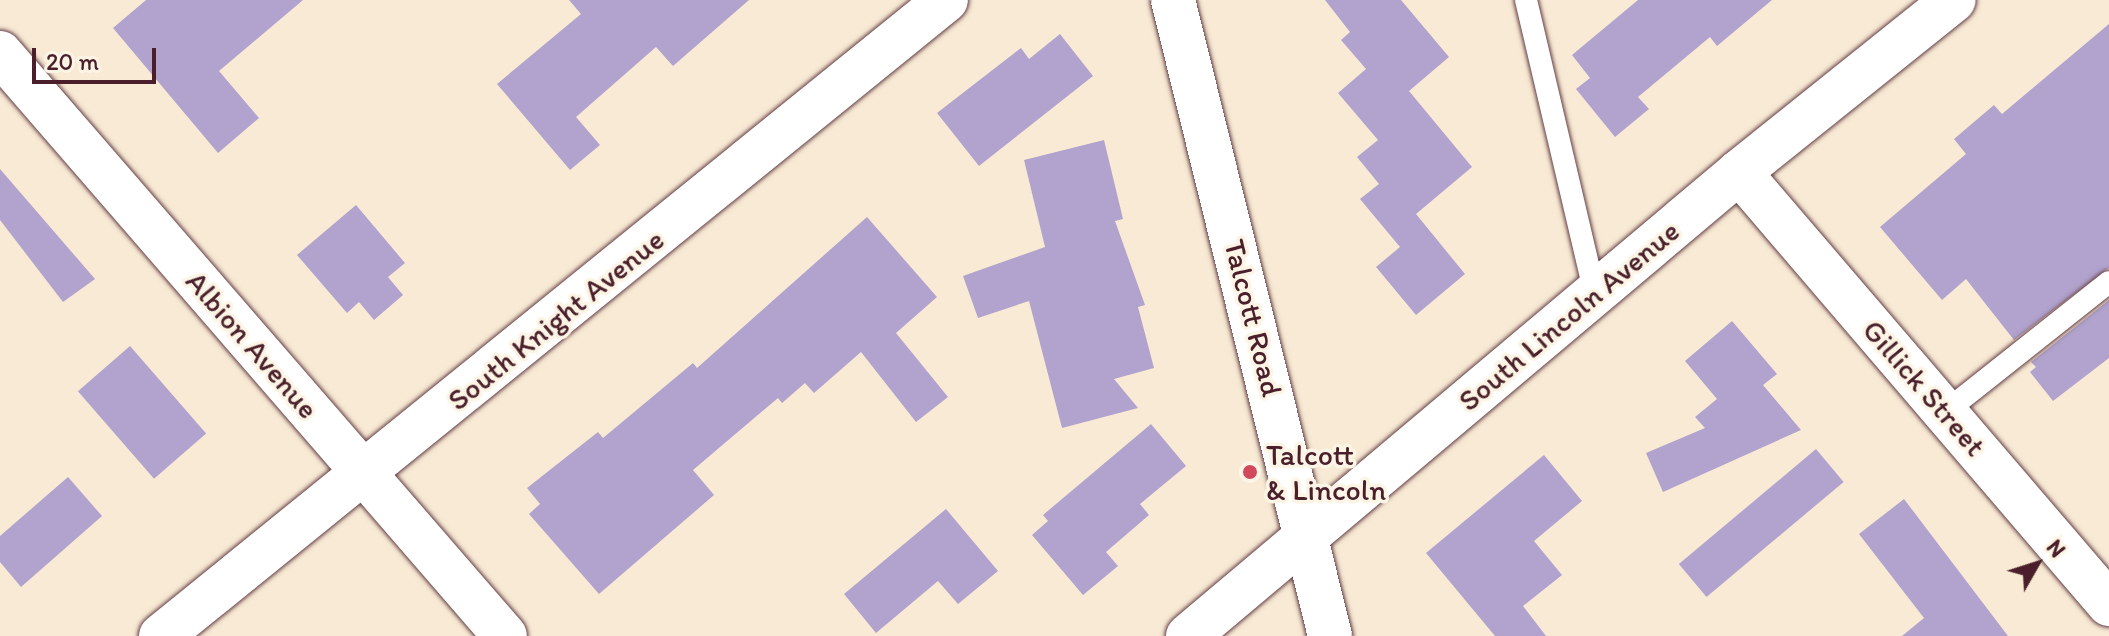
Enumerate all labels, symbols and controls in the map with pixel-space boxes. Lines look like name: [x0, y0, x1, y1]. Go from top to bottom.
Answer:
scale bar: [36, 32, 160, 82]
text: 20 m: [46, 47, 99, 76]
street label: South Lincoln Avenue: [1451, 213, 1687, 419]
street label: South Knight Avenue: [440, 222, 672, 418]
street label: Talcott Road: [1216, 236, 1290, 400]
street label: Albion Avenue: [178, 264, 326, 426]
street label: Gillick Street: [1855, 313, 1993, 463]
place label: Talcott & Lincoln: [1266, 437, 1386, 508]
marker: Talcott & Lincoln: [1241, 463, 1259, 481]
north arrow: [1997, 524, 2077, 604]
text: N: [2041, 534, 2071, 563]

